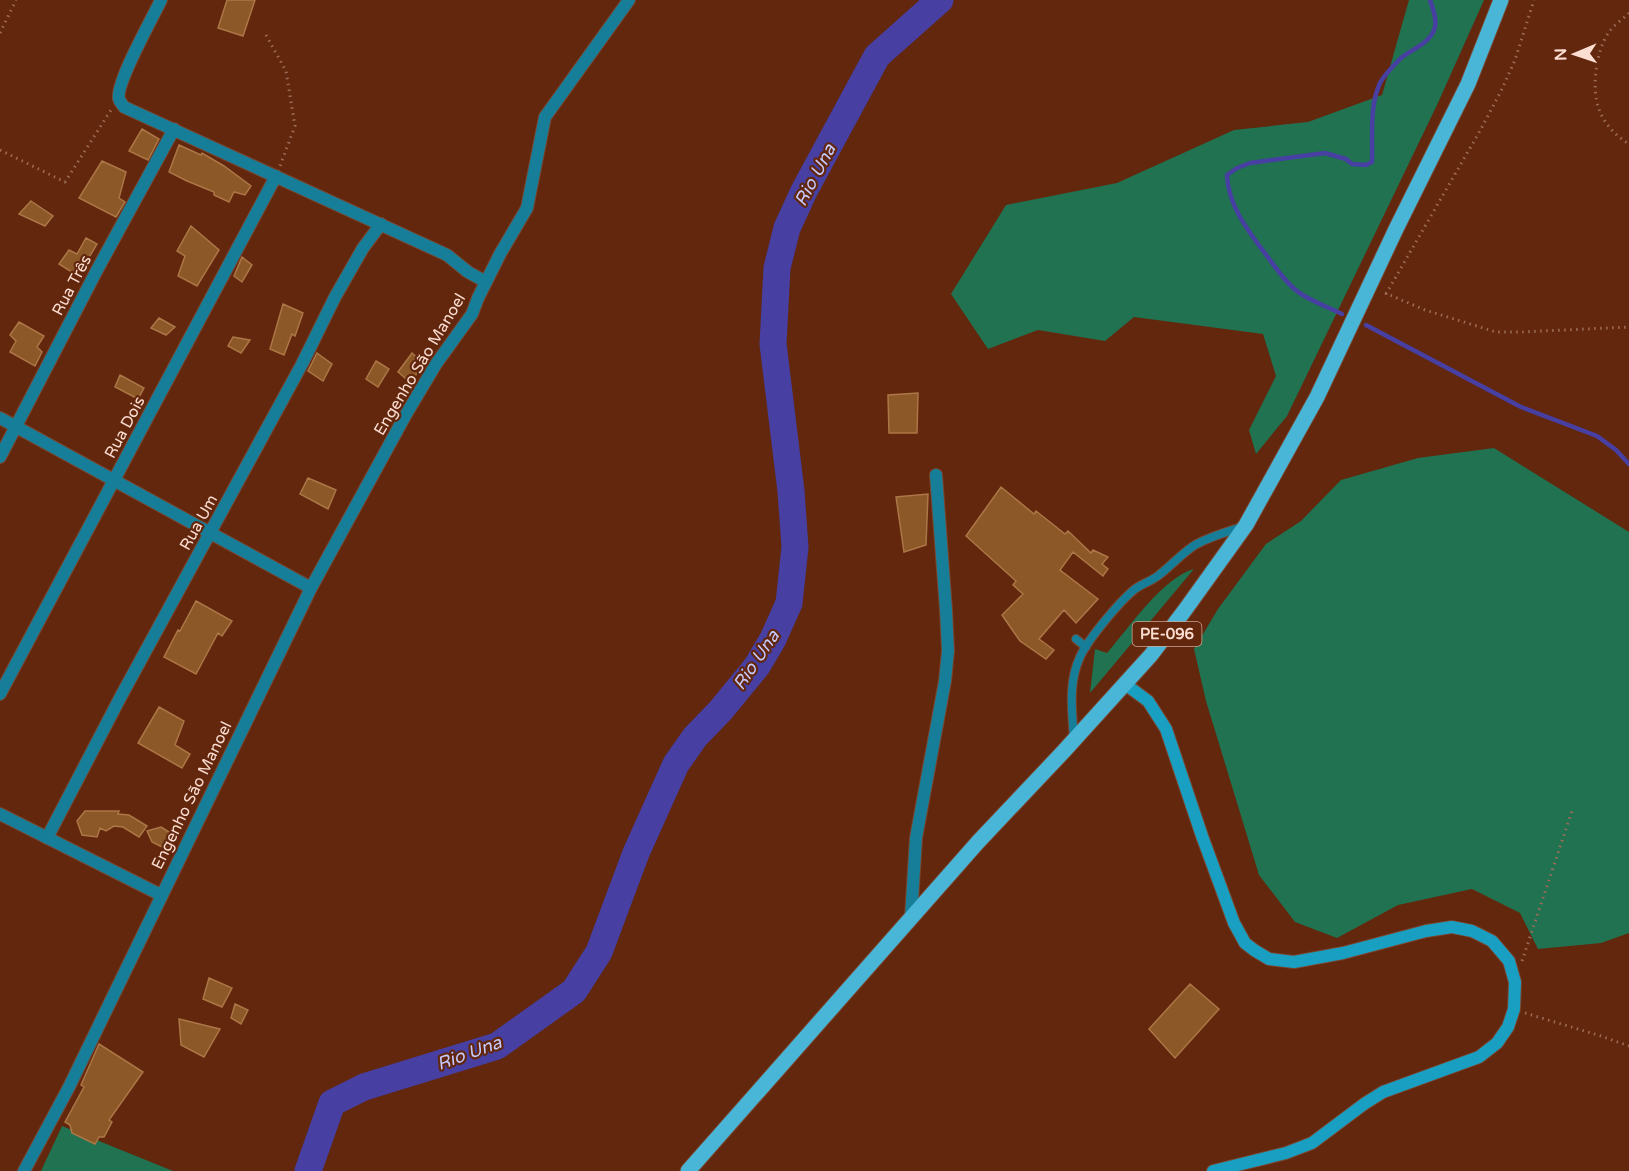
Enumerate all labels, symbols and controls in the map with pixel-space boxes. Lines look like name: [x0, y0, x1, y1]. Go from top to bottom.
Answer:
north arrow: [1545, 24, 1605, 84]
text: N: [1551, 48, 1571, 61]
water label: Rio Una: [789, 139, 841, 210]
street label: Rua Três: [48, 252, 96, 319]
street label: Engenho São Manoel: [370, 290, 470, 439]
street label: Rua Dois: [100, 393, 150, 462]
street label: Rua Um: [175, 491, 222, 554]
road number: PE-096: [1132, 622, 1202, 646]
water label: Rio Una: [728, 625, 784, 694]
street label: Engenho São Manoel: [147, 718, 236, 873]
water label: Rio Una: [434, 1031, 505, 1075]

